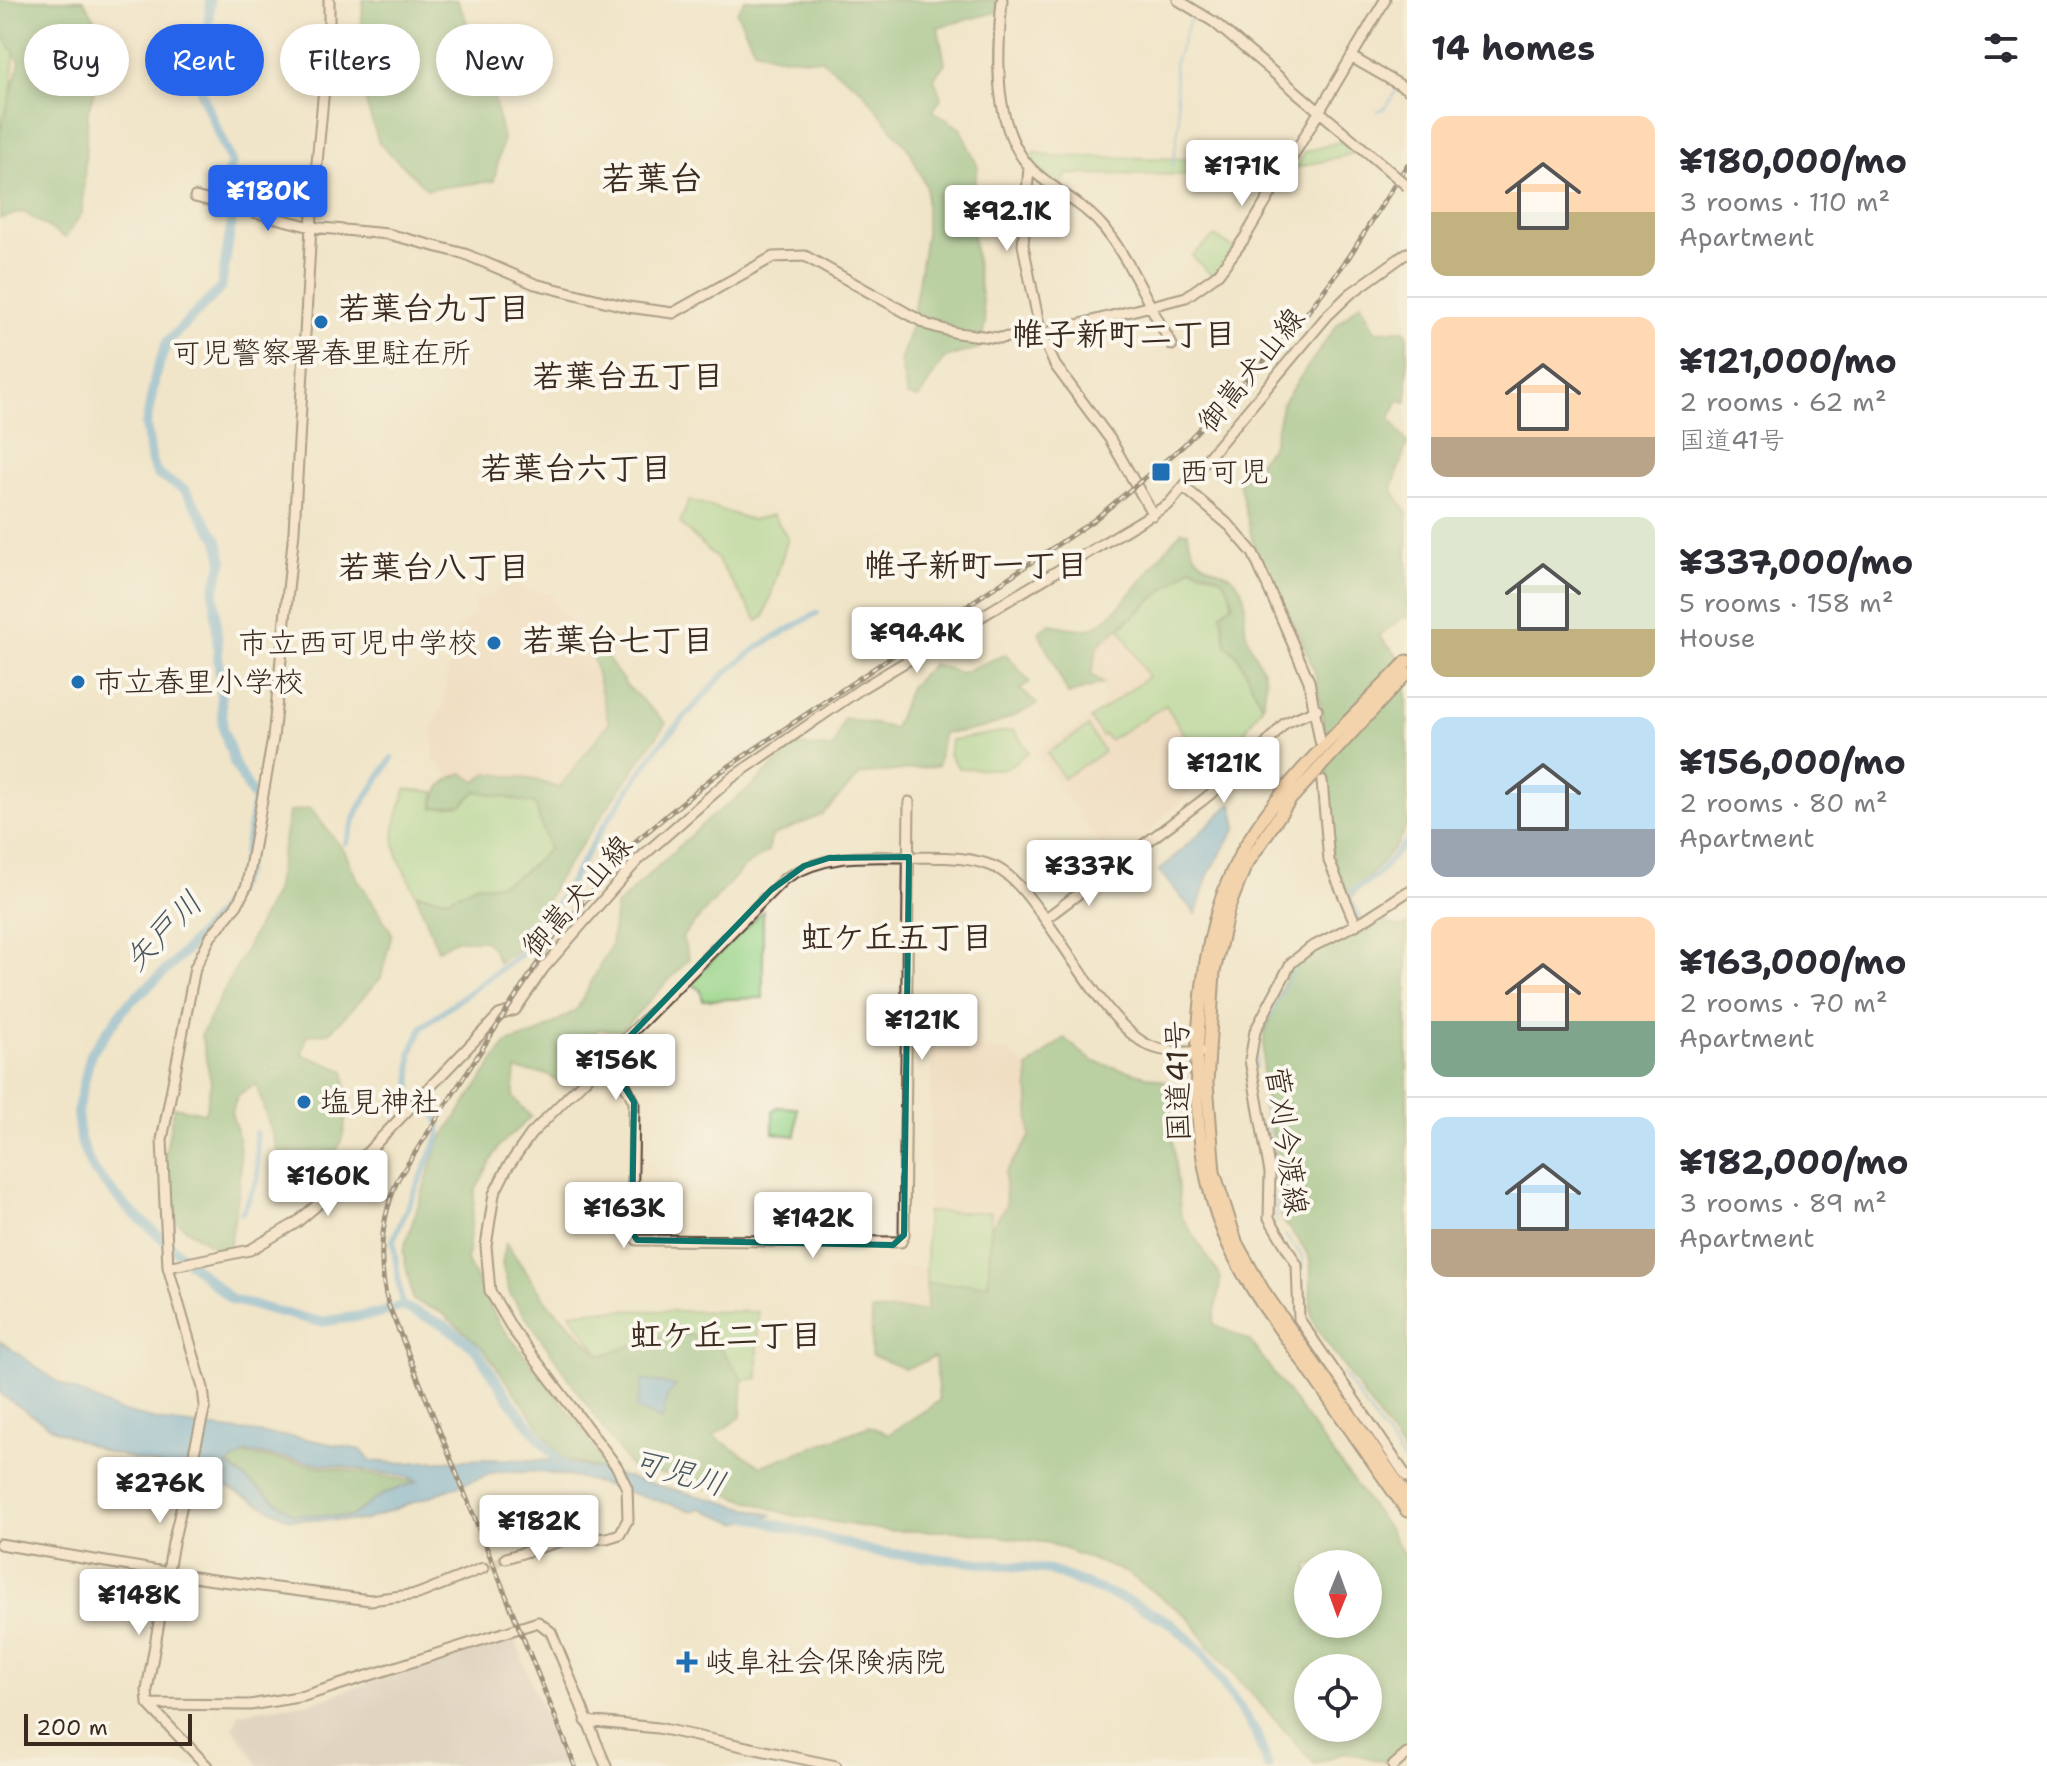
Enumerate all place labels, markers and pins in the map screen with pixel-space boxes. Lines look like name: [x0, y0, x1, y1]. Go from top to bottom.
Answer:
pin: ¥171K: [1186, 140, 1298, 208]
pin: ¥180K: [212, 165, 324, 233]
pin: ¥92.1K: [942, 185, 1072, 253]
marker: 可児警察署春里駐在所: [312, 313, 330, 331]
place label: 可児警察署春里駐在所: [171, 332, 471, 373]
place label: 西可児: [1179, 451, 1269, 492]
marker: 西可児: [1150, 461, 1172, 483]
pin: ¥94.4K: [852, 607, 982, 675]
place label: 市立西可児中学校: [238, 622, 478, 663]
marker: 市立西可児中学校: [485, 634, 503, 652]
place label: 市立春里小学校: [94, 661, 304, 702]
marker: 市立春里小学校: [69, 673, 87, 691]
pin: ¥121K: [1168, 737, 1280, 805]
pin: ¥337K: [1033, 840, 1145, 908]
pin: ¥121K: [866, 994, 978, 1062]
pin: ¥156K: [560, 1034, 672, 1102]
place label: 塩見神社: [320, 1081, 440, 1122]
marker: 塩見神社: [295, 1093, 313, 1111]
pin: ¥160K: [272, 1150, 384, 1218]
pin: ¥163K: [568, 1182, 680, 1250]
pin: ¥142K: [757, 1192, 869, 1260]
pin: ¥276K: [104, 1457, 216, 1525]
pin: ¥182K: [483, 1495, 595, 1563]
pin: ¥148K: [83, 1569, 195, 1637]
place label: 岐阜社会保険病院: [705, 1641, 945, 1682]
marker: 岐阜社会保険病院: [676, 1651, 698, 1673]

